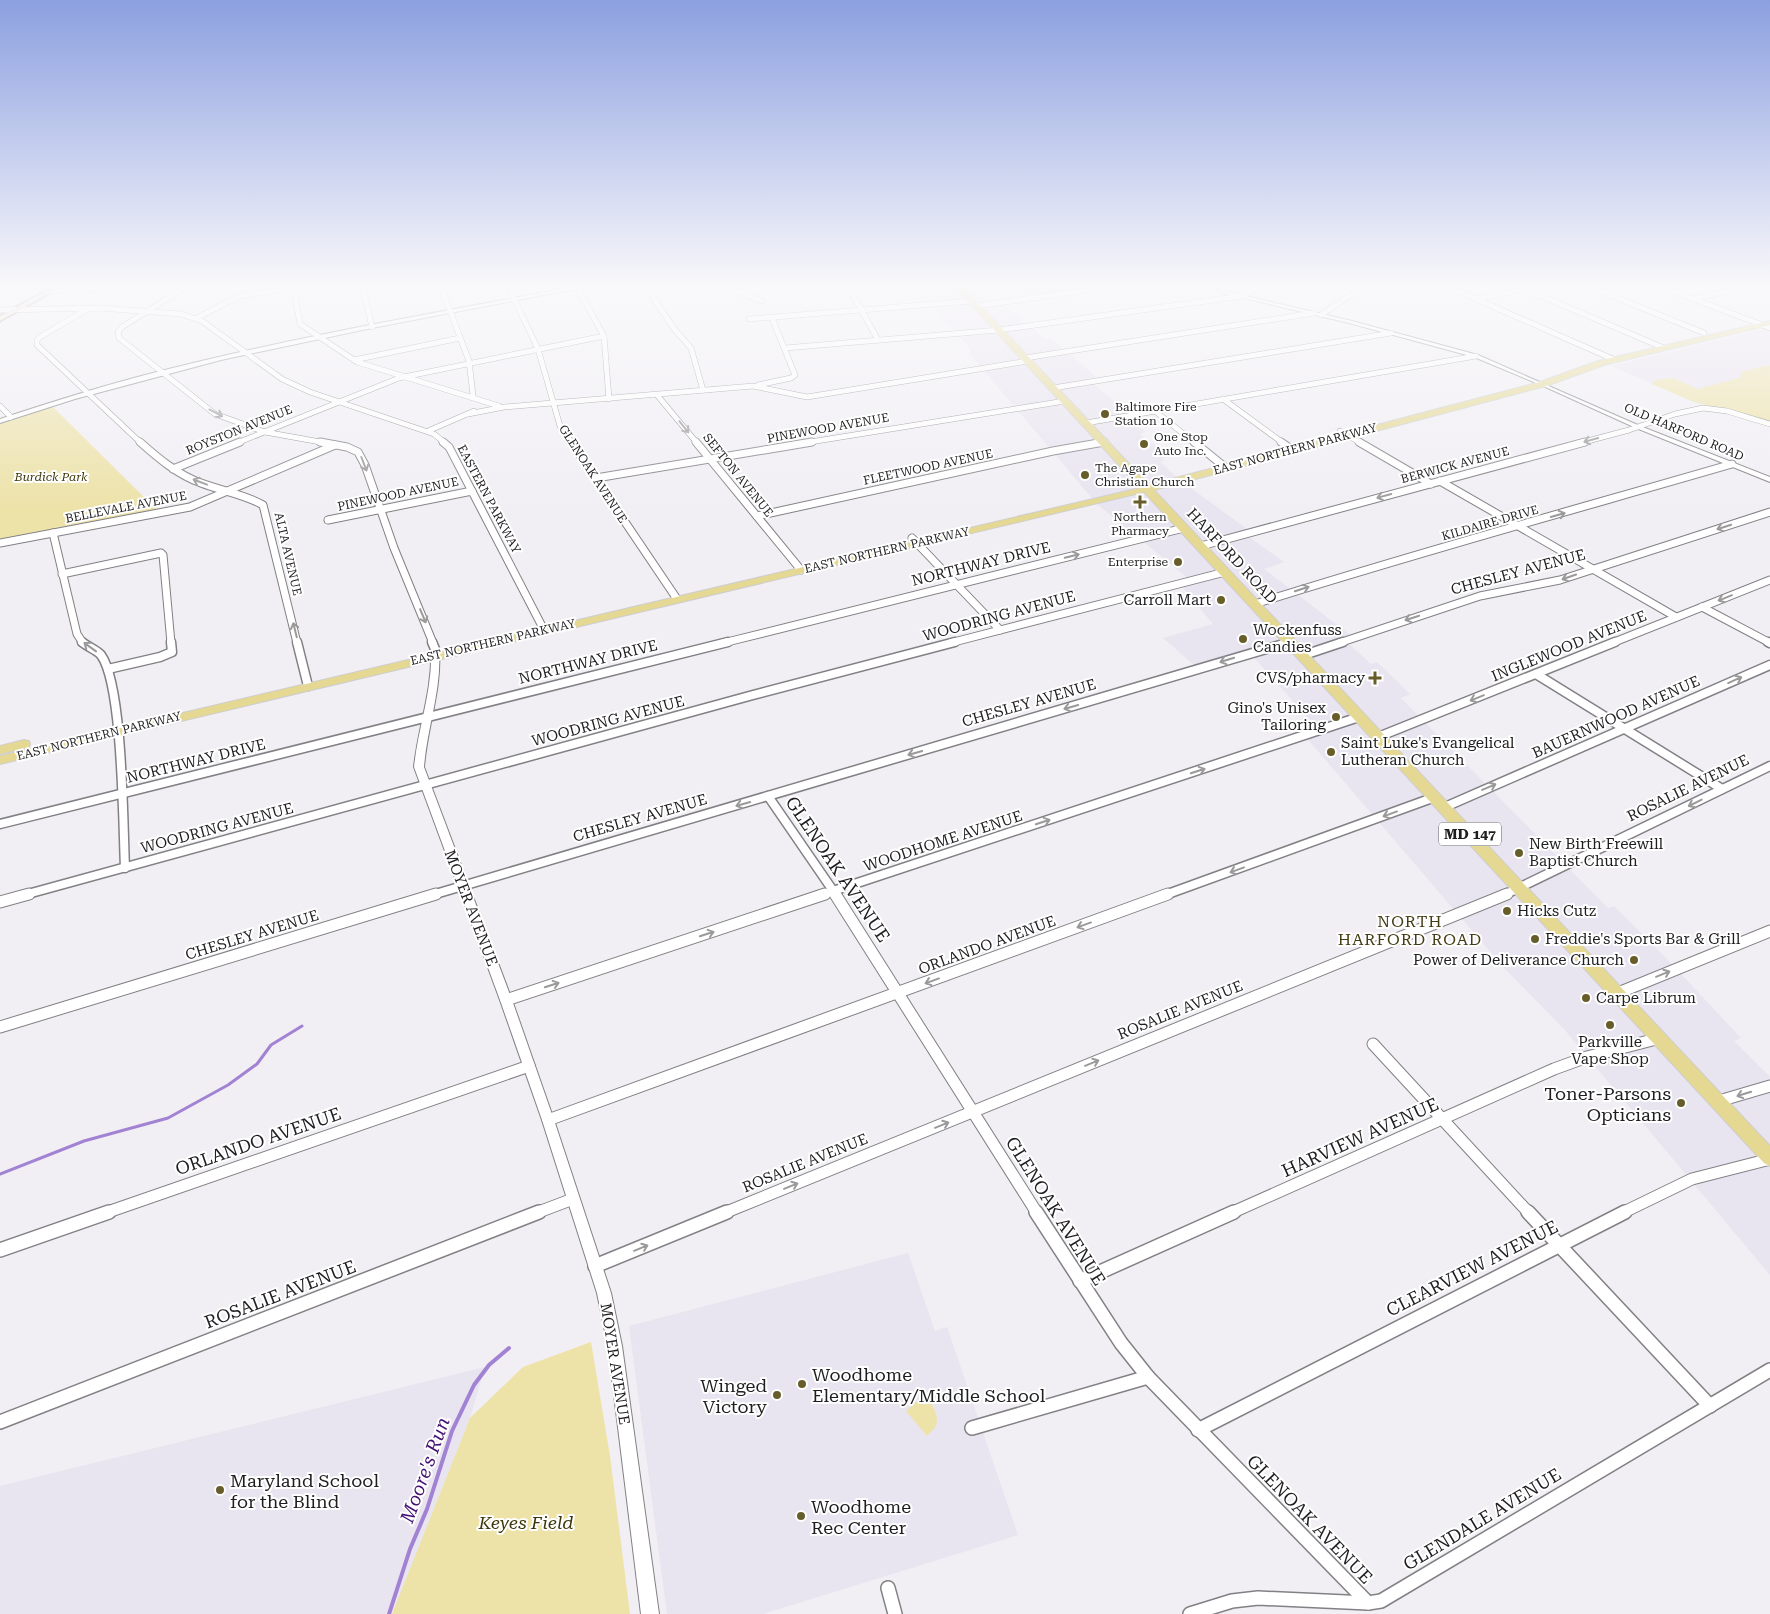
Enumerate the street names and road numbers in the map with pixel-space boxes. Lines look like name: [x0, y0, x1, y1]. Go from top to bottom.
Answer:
street label: OLD HARFORD ROAD: [1622, 400, 1746, 464]
street label: ROYSTON AVENUE: [184, 402, 294, 458]
street label: PINEWOOD AVENUE: [766, 410, 890, 446]
street label: EAST NORTHERN PARKWAY: [1212, 420, 1379, 478]
street label: GLENOAK AVENUE: [556, 422, 630, 526]
street label: SEFTON AVENUE: [700, 431, 776, 519]
street label: EASTERN PARKWAY: [454, 442, 524, 556]
street label: BERWICK AVENUE: [1399, 444, 1511, 486]
street label: FLEETWOOD AVENUE: [862, 446, 994, 488]
street label: PINEWOOD AVENUE: [336, 474, 460, 514]
street label: BELLEVALE AVENUE: [64, 488, 188, 526]
street label: KILDAIRE DRIVE: [1440, 503, 1540, 543]
street label: HARFORD ROAD: [1183, 504, 1281, 608]
street label: ALTA AVENUE: [272, 511, 304, 597]
street label: EAST NORTHERN PARKWAY: [803, 524, 972, 576]
street label: NORTHWAY DRIVE: [910, 538, 1052, 590]
street label: CHESLEY AVENUE: [1449, 545, 1587, 599]
street label: WOODRING AVENUE: [921, 587, 1077, 645]
street label: INGLEWOOD AVENUE: [1489, 607, 1649, 685]
street label: EAST NORTHERN PARKWAY: [409, 616, 578, 668]
street label: NORTHWAY DRIVE: [517, 636, 659, 688]
street label: BAUERNWOOD AVENUE: [1529, 672, 1703, 762]
street label: CHESLEY AVENUE: [960, 675, 1098, 731]
street label: WOODRING AVENUE: [530, 692, 686, 750]
street label: EAST NORTHERN PARKWAY: [15, 709, 183, 763]
street label: NORTHWAY DRIVE: [125, 735, 267, 787]
street label: ROSALIE AVENUE: [1624, 751, 1752, 825]
street label: CHESLEY AVENUE: [571, 790, 709, 846]
street label: GLENOAK AVENUE: [781, 792, 895, 946]
street label: WOODRING AVENUE: [139, 799, 295, 857]
street label: WOODHOME AVENUE: [861, 807, 1025, 875]
road number: MD 147: [1439, 822, 1501, 846]
street label: MOYER AVENUE: [441, 847, 501, 969]
street label: CHESLEY AVENUE: [183, 906, 321, 964]
street label: ORLANDO AVENUE: [916, 912, 1058, 978]
street label: ROSALIE AVENUE: [1115, 977, 1245, 1043]
street label: HARVIEW AVENUE: [1278, 1093, 1442, 1181]
street label: ORLANDO AVENUE: [172, 1103, 344, 1179]
street label: ROSALIE AVENUE: [740, 1130, 870, 1196]
street label: GLENOAK AVENUE: [1002, 1133, 1110, 1289]
street label: CLEARVIEW AVENUE: [1383, 1216, 1561, 1320]
street label: ROSALIE AVENUE: [201, 1255, 359, 1333]
street label: MOYER AVENUE: [596, 1302, 634, 1426]
street label: GLENOAK AVENUE: [1243, 1450, 1377, 1588]
street label: GLENDALE AVENUE: [1399, 1464, 1565, 1574]

